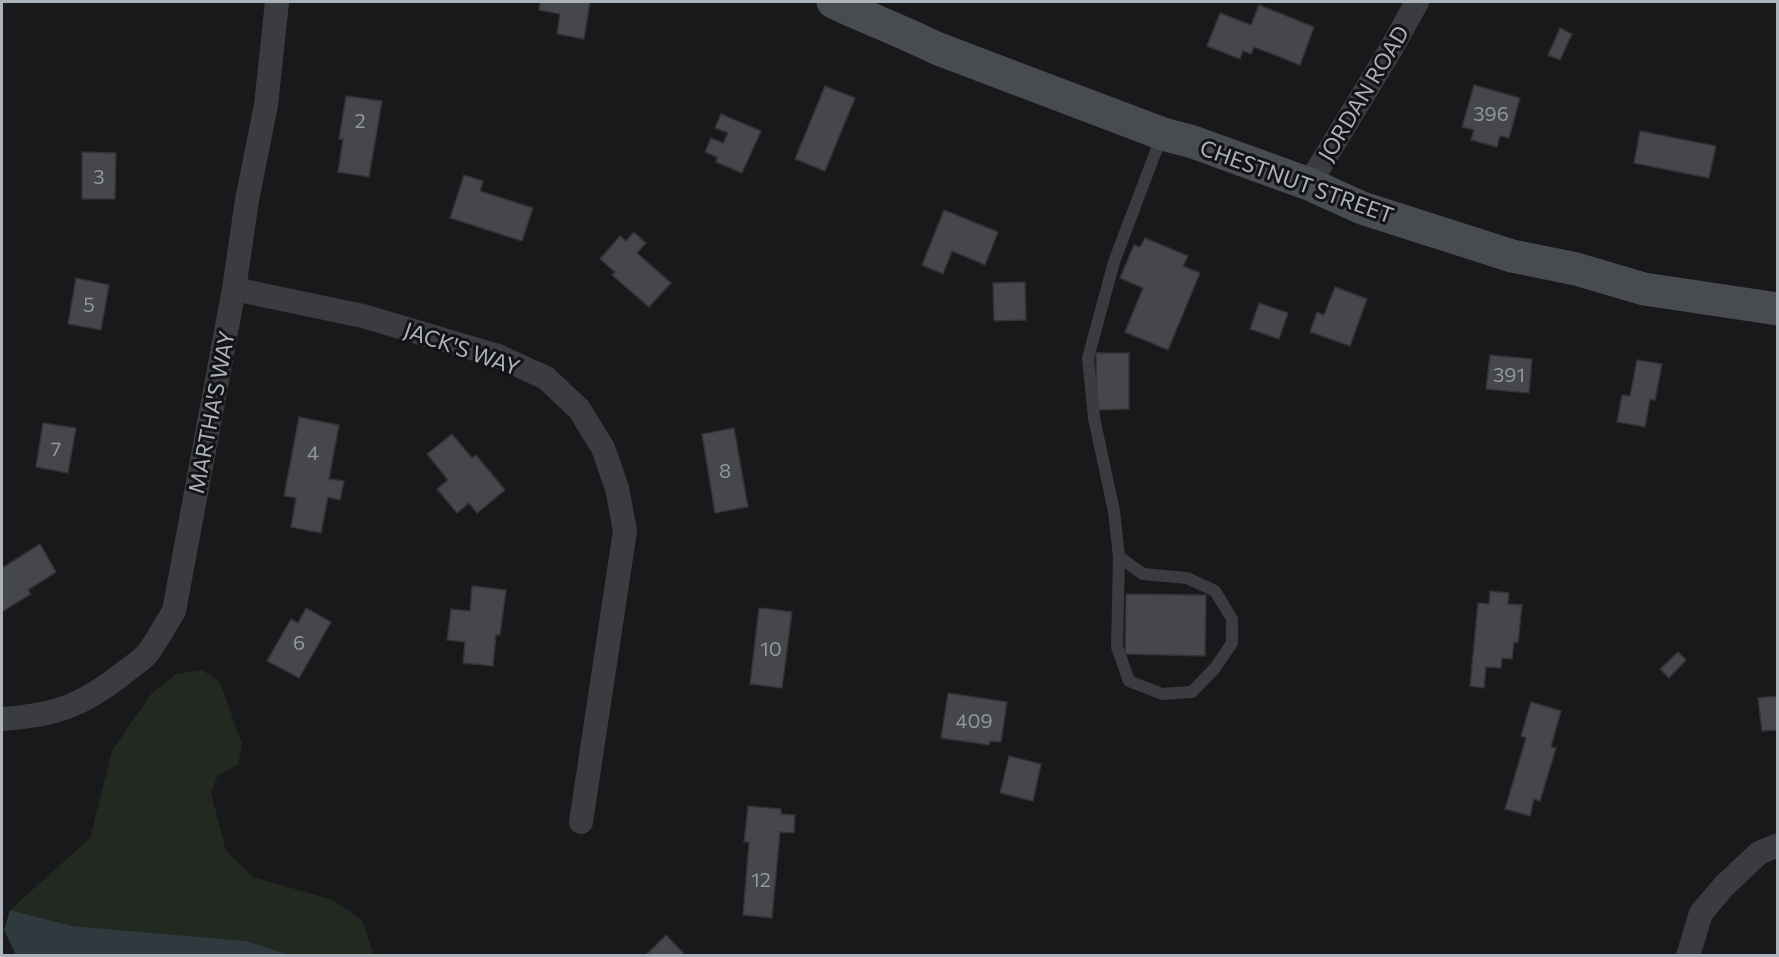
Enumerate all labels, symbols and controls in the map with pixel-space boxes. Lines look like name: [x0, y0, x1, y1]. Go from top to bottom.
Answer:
street label: JORDAN ROAD: [1312, 20, 1414, 166]
house number: 396: [1473, 101, 1509, 125]
house number: 2: [354, 108, 366, 132]
street label: CHESTNUT STREET: [1197, 133, 1397, 229]
house number: 3: [93, 164, 105, 188]
house number: 5: [83, 292, 95, 316]
street label: JACK'S WAY: [401, 316, 523, 380]
street label: MARTHA'S WAY: [182, 328, 240, 496]
house number: 391: [1493, 362, 1525, 386]
house number: 7: [51, 436, 61, 460]
house number: 4: [307, 440, 319, 464]
house number: 8: [719, 458, 731, 482]
house number: 6: [293, 630, 305, 654]
house number: 10: [760, 636, 782, 660]
house number: 409: [955, 708, 993, 732]
house number: 12: [751, 867, 771, 891]

